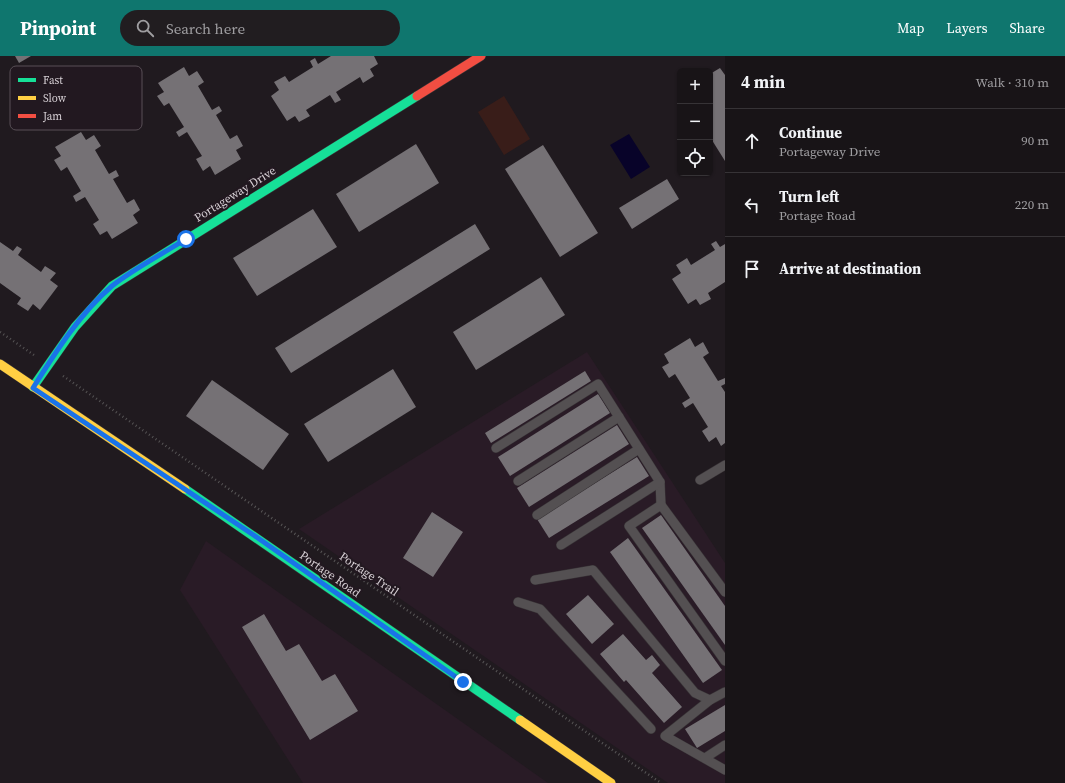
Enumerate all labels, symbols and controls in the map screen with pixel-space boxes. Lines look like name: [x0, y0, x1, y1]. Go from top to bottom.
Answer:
search box: [120, 10, 400, 46]
text: Pinpoint: [20, 15, 96, 41]
icon: search: [134, 17, 156, 39]
text: Search here: [166, 18, 245, 39]
text: Map: [897, 18, 924, 38]
text: Layers: [946, 18, 988, 38]
text: Share: [1010, 18, 1045, 38]
legend: [10, 66, 142, 130]
map controls: [677, 68, 713, 176]
button: +: [677, 68, 713, 104]
text: 4 min: [741, 70, 785, 94]
text: Fast: [43, 73, 63, 88]
text: Walk · 310 m: [976, 74, 1049, 91]
text: Slow: [43, 91, 67, 106]
button: −: [677, 104, 713, 140]
text: Jam: [42, 109, 62, 124]
text: Continue: [779, 122, 842, 143]
icon: ahead: [741, 130, 763, 152]
text: 90 m: [1021, 132, 1049, 149]
button: locate: [677, 140, 713, 176]
text: Portageway Drive: [779, 143, 880, 160]
street label: Portageway Drive: [191, 162, 279, 226]
text: Turn left: [779, 186, 839, 207]
icon: left: [741, 194, 763, 216]
text: 220 m: [1015, 196, 1049, 213]
text: Portage Road: [779, 207, 856, 224]
route start: [177, 230, 195, 248]
icon: arrive: [741, 258, 763, 280]
text: Arrive at destination: [779, 258, 921, 279]
street label: Portage Road: [296, 547, 364, 601]
street label: Portage Trail: [336, 548, 402, 600]
route end: [454, 673, 472, 691]

